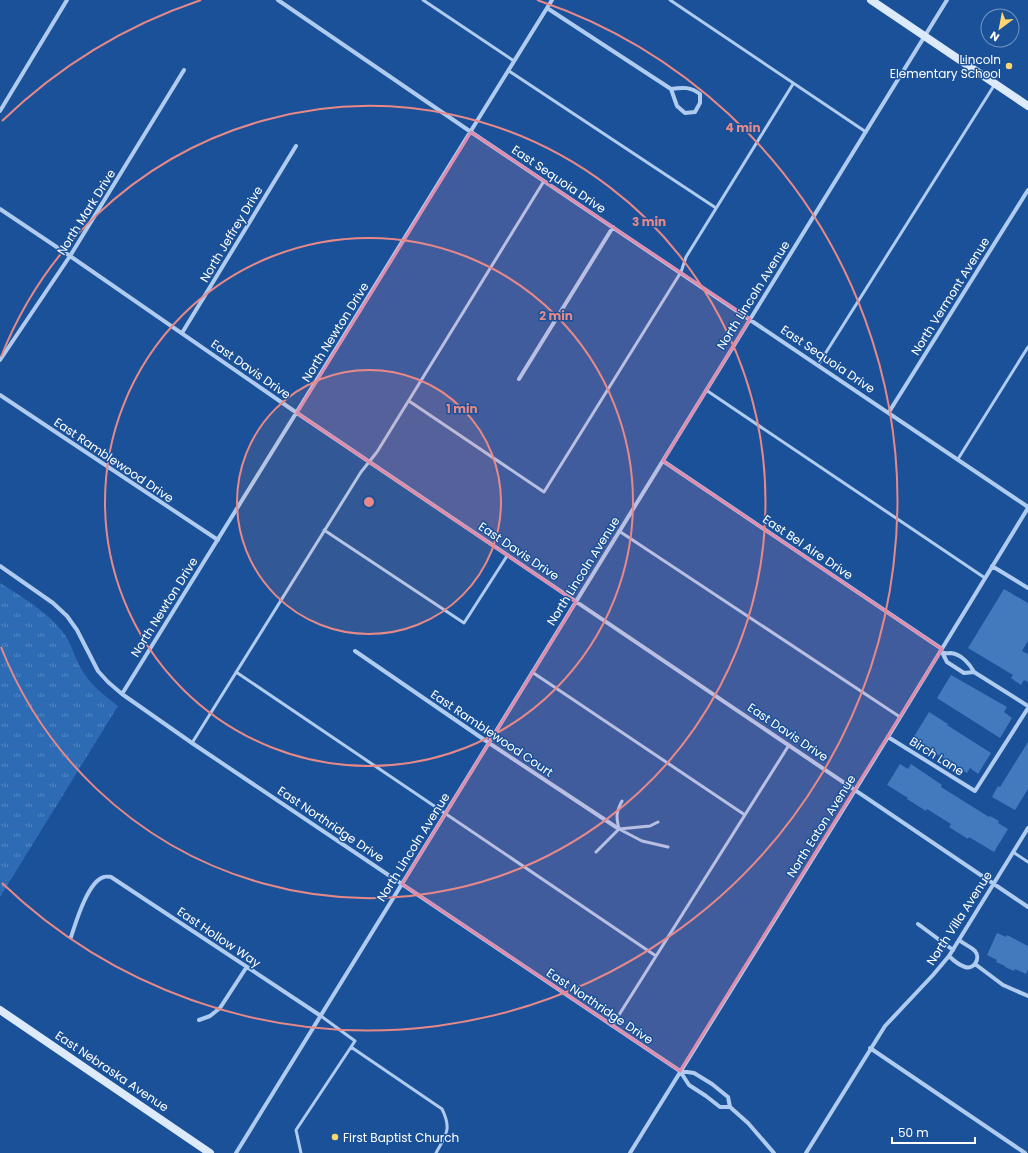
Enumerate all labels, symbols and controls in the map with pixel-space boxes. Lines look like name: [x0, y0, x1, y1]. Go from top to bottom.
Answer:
north arrow: [980, 8, 1020, 48]
text: N: [987, 28, 1002, 45]
place label: Lincoln Elementary School: [890, 51, 1001, 82]
marker: Lincoln Elementary School: [1004, 61, 1014, 71]
text: 4 min: [725, 119, 761, 136]
street label: East Sequoia Drive: [508, 141, 610, 217]
street label: North Mark Drive: [53, 166, 119, 258]
street label: North Jeffrey Drive: [196, 183, 266, 285]
text: 3 min: [632, 213, 666, 230]
street label: North Vermont Avenue: [907, 234, 993, 358]
street label: North Lincoln Avenue: [713, 237, 793, 353]
street label: North Newton Drive: [297, 279, 373, 385]
text: 2 min: [539, 307, 573, 324]
street label: East Sequoia Drive: [777, 321, 879, 397]
street label: East Davis Drive: [208, 335, 294, 403]
text: 1 min: [446, 400, 478, 417]
street label: East Ramblewood Drive: [51, 414, 177, 506]
centre of rings: [362, 495, 376, 509]
street label: East Bel Aire Drive: [760, 511, 856, 583]
street label: North Lincoln Avenue: [543, 513, 623, 629]
street label: East Davis Drive: [475, 518, 563, 584]
street label: North Newton Drive: [126, 554, 202, 660]
street label: East Ramblewood Court: [427, 686, 557, 780]
street label: East Davis Drive: [744, 699, 832, 765]
street label: Birch Lane: [906, 733, 968, 779]
street label: North Eaton Avenue: [782, 771, 860, 881]
street label: East Northridge Drive: [274, 782, 388, 866]
street label: North Lincoln Avenue: [373, 789, 453, 905]
street label: North Villa Avenue: [922, 868, 996, 968]
street label: East Hollow Way: [174, 903, 264, 971]
street label: East Northridge Drive: [543, 964, 657, 1048]
street label: East Nebraska Avenue: [52, 1027, 172, 1115]
scale bar: [892, 1119, 975, 1145]
text: 50 m: [898, 1124, 929, 1141]
place label: First Baptist Church: [343, 1129, 459, 1146]
marker: First Baptist Church: [330, 1132, 340, 1142]

